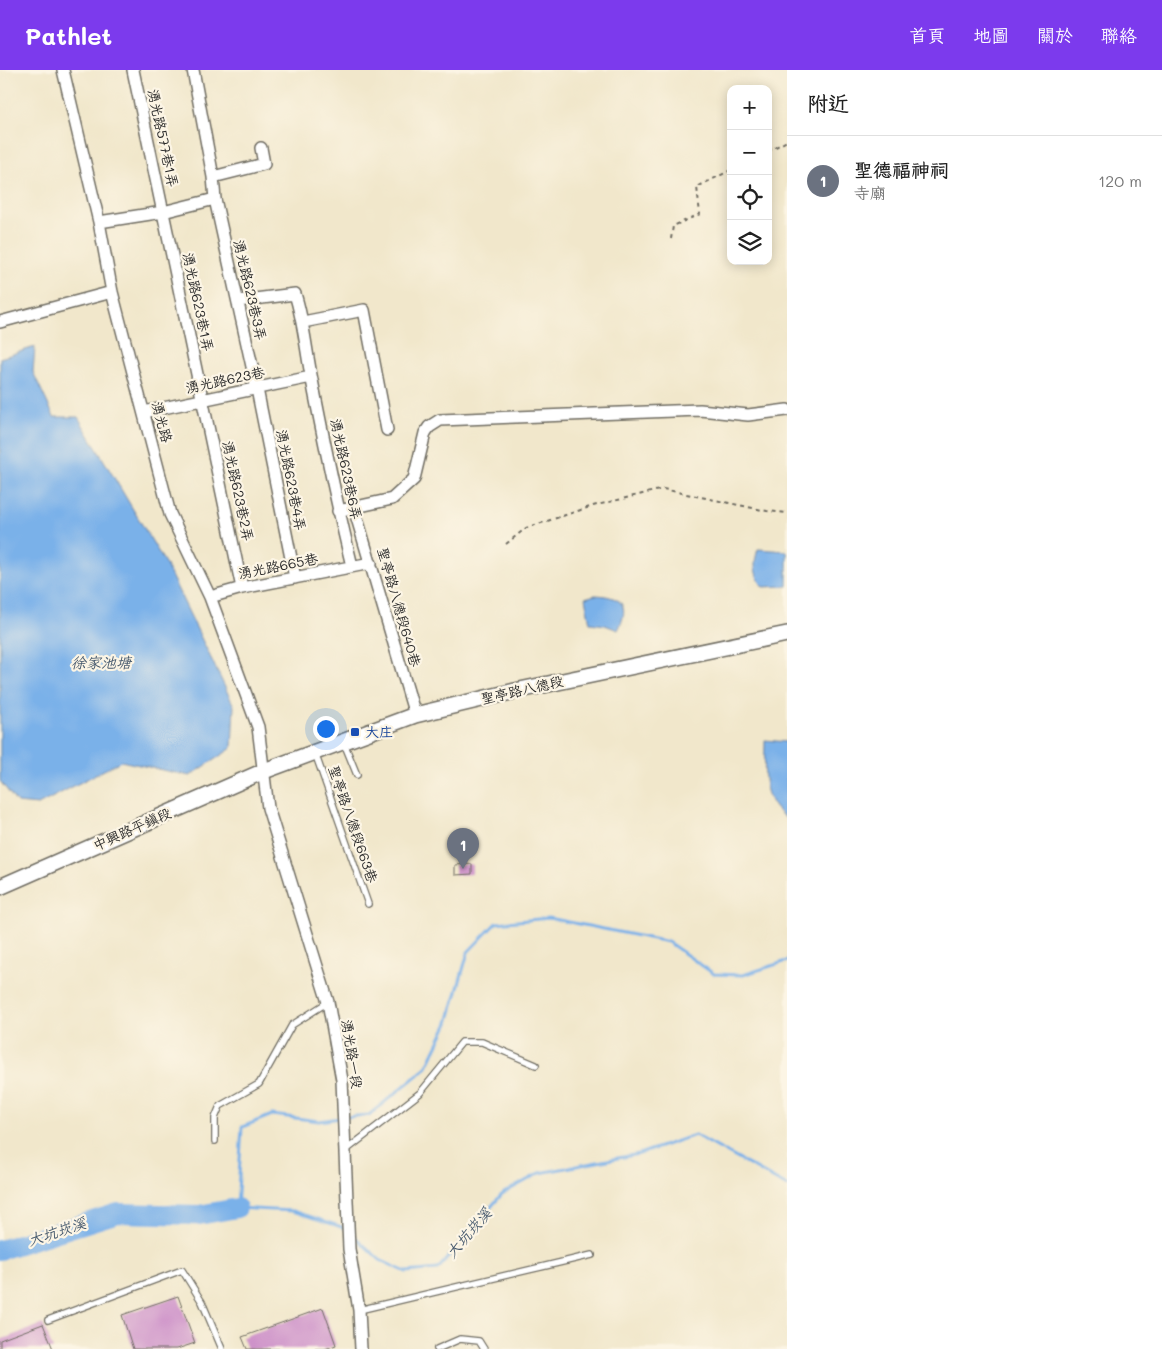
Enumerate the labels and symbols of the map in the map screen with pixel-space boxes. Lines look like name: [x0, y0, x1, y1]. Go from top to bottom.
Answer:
street label: 湧光路577巷1弄: [144, 87, 183, 189]
street label: 湧光路623巷3弄: [230, 238, 271, 342]
street label: 湧光路623巷1弄: [179, 251, 218, 353]
street label: 湧光路623巷: [184, 362, 267, 397]
street label: 湧光路: [148, 399, 177, 445]
street label: 湧光路623巷6弄: [326, 417, 366, 521]
street label: 湧光路623巷4弄: [272, 428, 311, 532]
street label: 湧光路623巷2弄: [219, 439, 258, 543]
street label: 聖亭路八德段640巷: [373, 545, 426, 670]
street label: 湧光路665巷: [236, 548, 320, 583]
water label: 徐家池塘: [71, 652, 133, 672]
street label: 聖亭路八德段: [479, 671, 565, 708]
your location: [313, 716, 339, 742]
place label: 大庄: [365, 722, 393, 741]
marker: 大庄: [349, 726, 361, 738]
street label: 聖亭路八德段663巷: [324, 763, 383, 886]
street label: 中興路平鎮段: [90, 803, 174, 854]
pin: 1: [447, 828, 479, 869]
street label: 湧光路一段: [338, 1018, 367, 1090]
water label: 大坑崁溪: [441, 1202, 496, 1262]
water label: 大坑崁溪: [25, 1212, 89, 1250]

